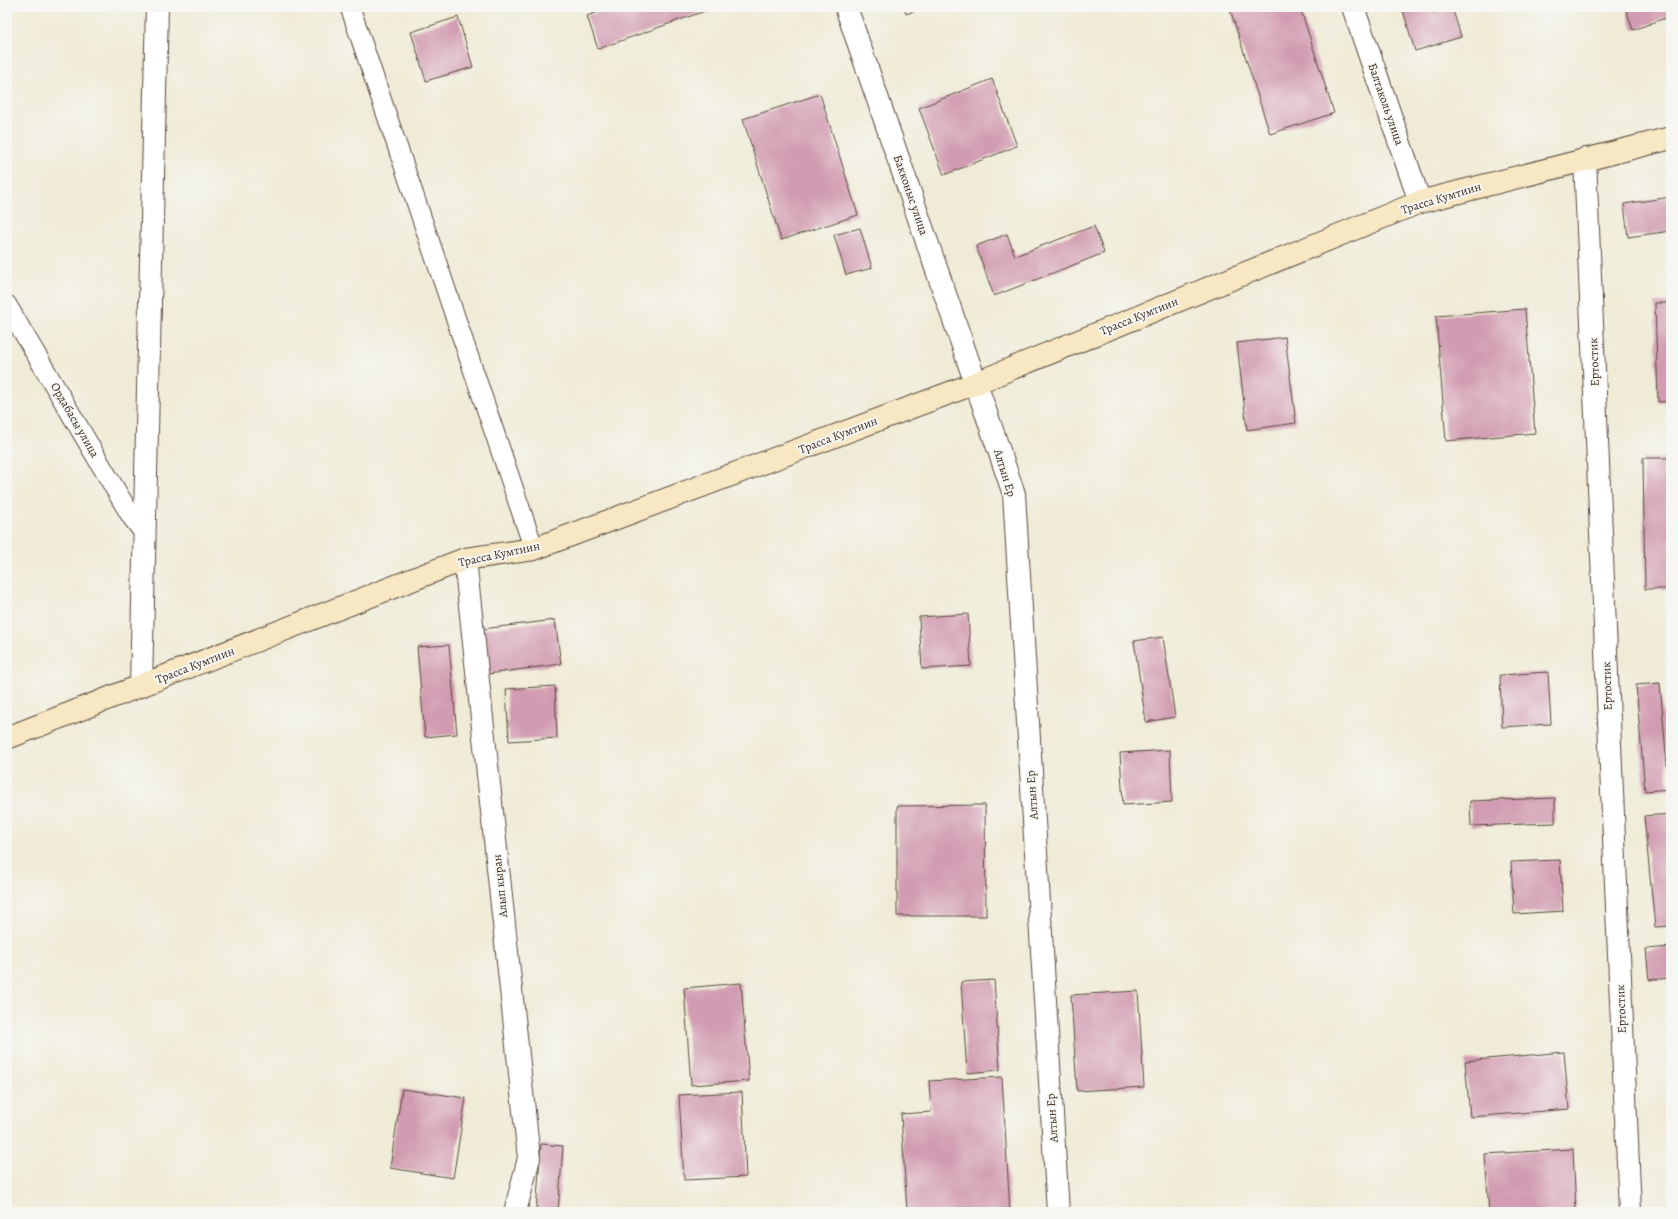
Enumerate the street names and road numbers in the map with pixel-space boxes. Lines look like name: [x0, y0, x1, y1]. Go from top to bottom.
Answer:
street label: Балтаколь улица: [1364, 61, 1408, 148]
street label: Бакконыс улица: [890, 153, 932, 238]
street label: Трасса Кумтиин: [1399, 178, 1483, 218]
street label: Трасса Кумтиин: [1097, 293, 1181, 339]
street label: Ертостик: [1585, 337, 1603, 387]
street label: Ордабасы улица: [47, 380, 103, 461]
street label: Трасса Кумтиин: [796, 413, 880, 457]
street label: Алтын Ер: [990, 446, 1020, 499]
street label: Трасса Кумтиин: [457, 538, 541, 570]
street label: Трасса Кумтиин: [153, 643, 237, 687]
street label: Ертостик: [1598, 661, 1616, 711]
street label: Алтын Ер: [1022, 770, 1042, 821]
street label: Алып кыран: [489, 854, 511, 919]
street label: Ертостик: [1612, 984, 1630, 1034]
street label: Алтын Ер: [1042, 1093, 1062, 1144]

